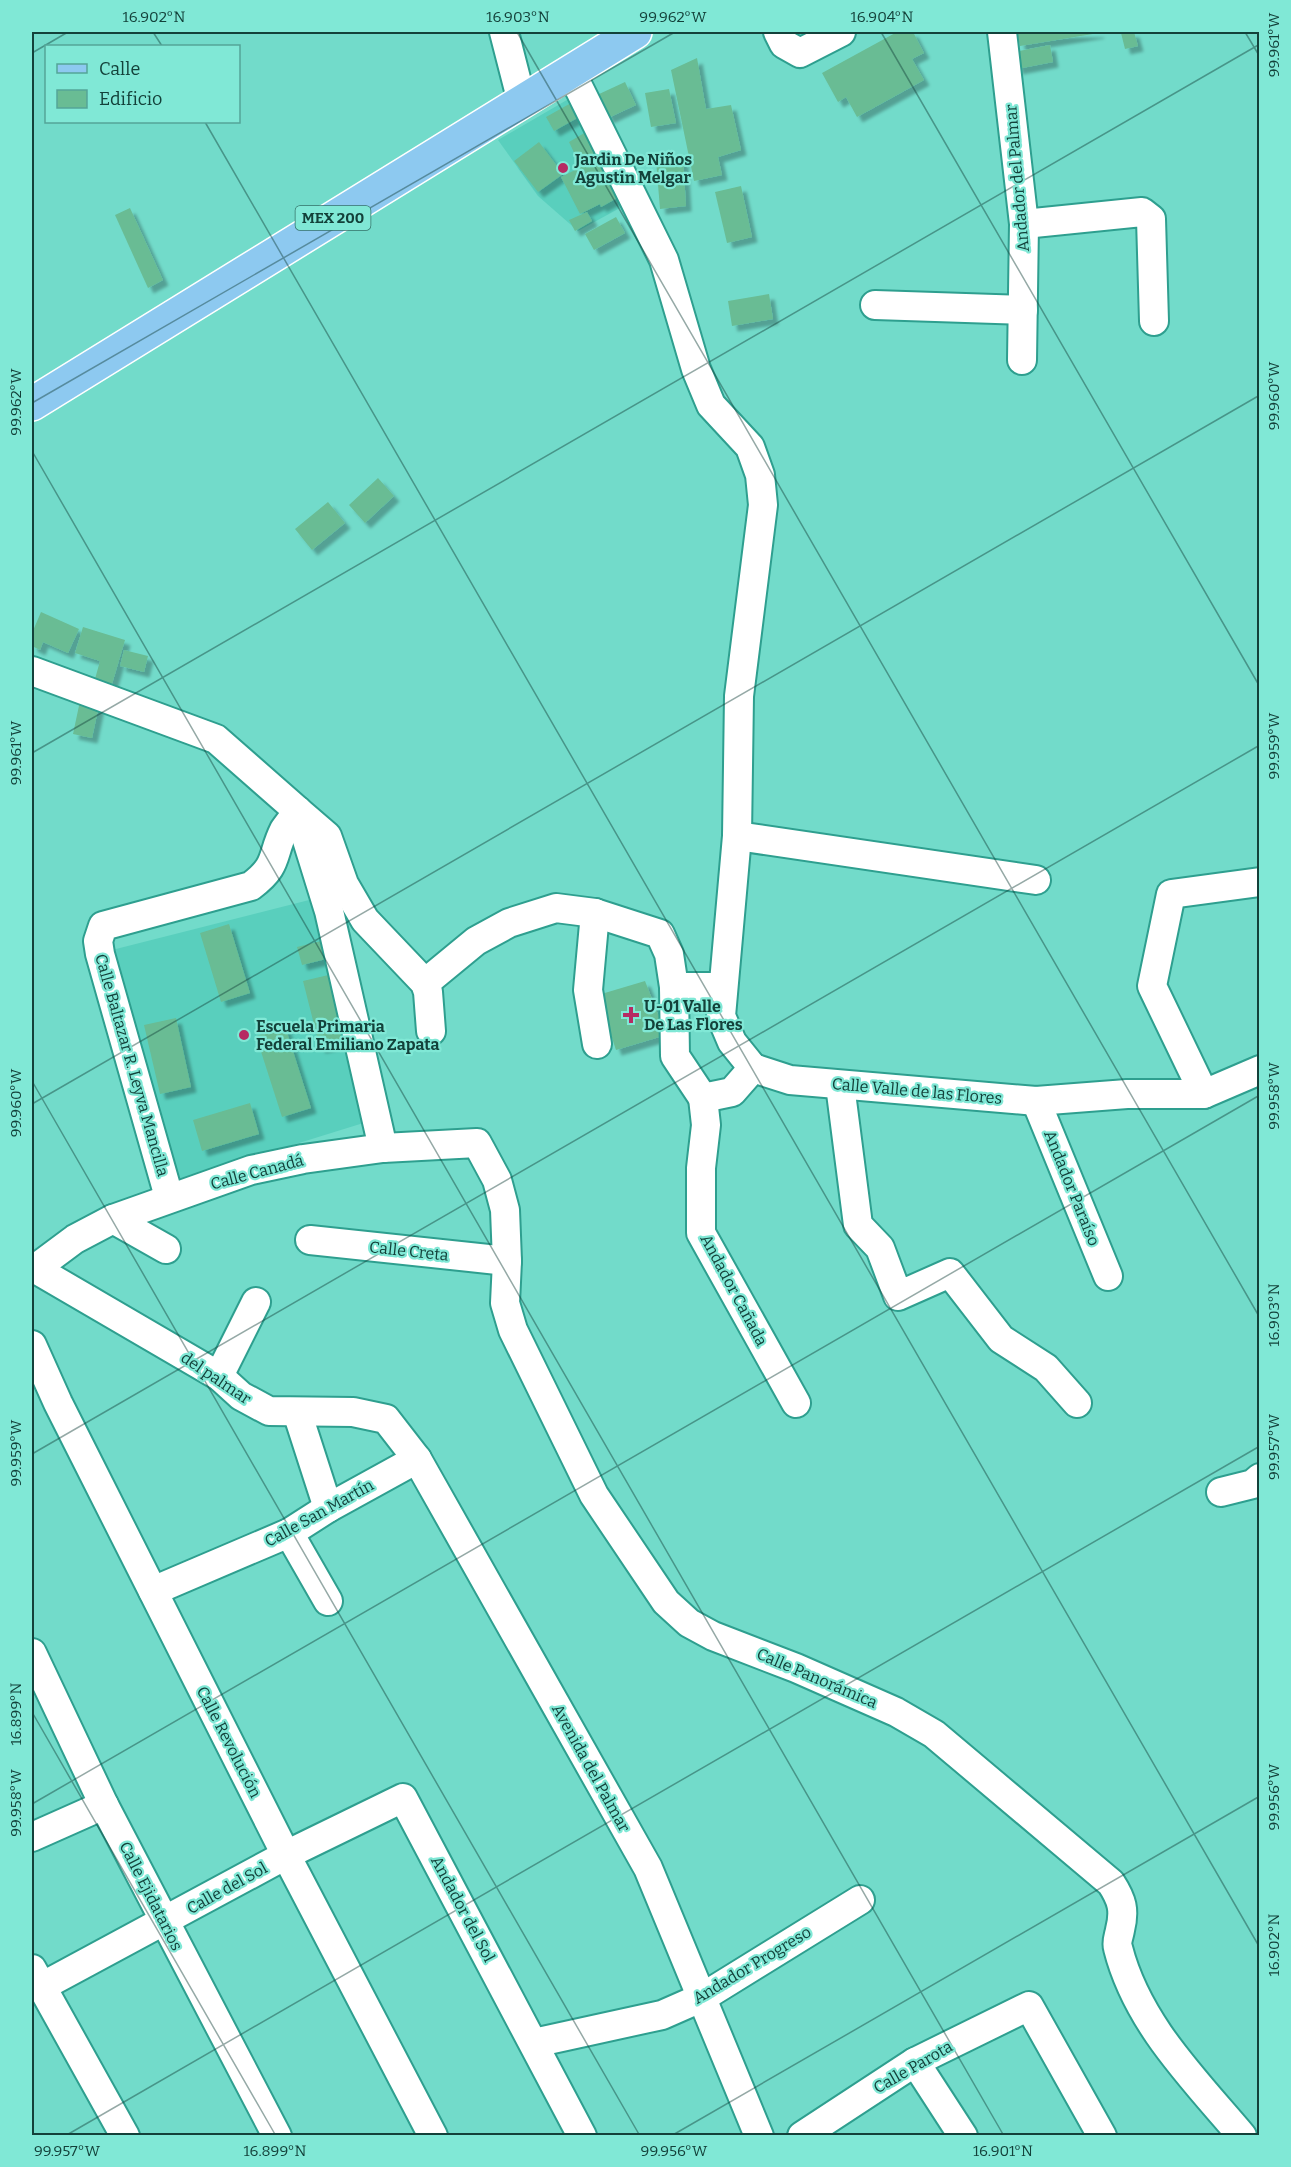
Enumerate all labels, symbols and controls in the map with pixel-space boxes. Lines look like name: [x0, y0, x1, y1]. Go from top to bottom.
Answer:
text: 16.902°N: [123, 8, 186, 26]
text: 16.903°N: [486, 8, 550, 26]
text: 99.962°W: [639, 8, 707, 26]
text: 16.904°N: [851, 8, 914, 26]
text: 99.961°W: [1265, 12, 1283, 77]
legend: [45, 45, 240, 123]
text: Calle: [99, 58, 140, 80]
text: Edificio: [99, 88, 162, 110]
street label: Andador del Palmar: [1001, 104, 1033, 252]
place label: Jardin De Niños Agustin Melgar: [574, 150, 692, 187]
marker: Jardin De Niños Agustin Melgar: [556, 161, 570, 175]
road number: MEX 200: [296, 206, 370, 230]
text: 99.960°W: [1265, 361, 1283, 430]
text: 99.962°W: [7, 368, 25, 436]
text: 99.959°W: [1265, 712, 1283, 779]
text: 99.961°W: [7, 720, 25, 785]
street label: Calle Baltazar R. Leyva Mancilla: [91, 951, 173, 1179]
place label: U-01 Valle De Las Flores: [644, 997, 743, 1034]
marker: U-01 Valle De Las Flores: [622, 1006, 640, 1024]
place label: Escuela Primaria Federal Emiliano Zapata: [256, 1017, 440, 1054]
marker: Escuela Primaria Federal Emiliano Zapata: [237, 1028, 251, 1042]
text: 99.958°W: [1265, 1062, 1283, 1130]
text: 99.960°W: [7, 1068, 25, 1137]
street label: Calle Valle de las Flores: [831, 1074, 1003, 1108]
street label: Andador Paraíso: [1040, 1127, 1104, 1249]
street label: Calle Canadá: [208, 1150, 306, 1194]
street label: Andador Cañada: [697, 1231, 772, 1349]
street label: Calle Creta: [368, 1237, 450, 1265]
text: 16.903°N: [1265, 1283, 1283, 1347]
street label: del palmar: [178, 1348, 254, 1408]
text: 99.957°W: [1265, 1413, 1283, 1480]
text: 99.959°W: [7, 1419, 25, 1486]
street label: Calle San Martín: [261, 1475, 377, 1551]
street label: Calle Panorámica: [754, 1644, 880, 1712]
text: 16.899°N: [7, 1682, 25, 1745]
street label: Calle Revolución: [193, 1683, 265, 1801]
street label: Avenida del Palmar: [548, 1701, 634, 1835]
text: 99.956°W: [1265, 1763, 1283, 1830]
text: 99.958°W: [7, 1769, 25, 1837]
street label: Calle Ejidatarios: [115, 1838, 187, 1954]
street label: Andador del Sol: [427, 1853, 499, 1966]
street label: Calle del Sol: [183, 1858, 271, 1918]
text: 16.902°N: [1265, 1913, 1283, 1976]
street label: Andador Progreso: [689, 1922, 815, 2008]
street label: Calle Parota: [870, 2037, 956, 2097]
text: 99.957°W: [34, 2142, 101, 2160]
text: 16.899°N: [244, 2142, 307, 2160]
text: 99.956°W: [641, 2142, 708, 2160]
text: 16.901°N: [973, 2142, 1033, 2160]

